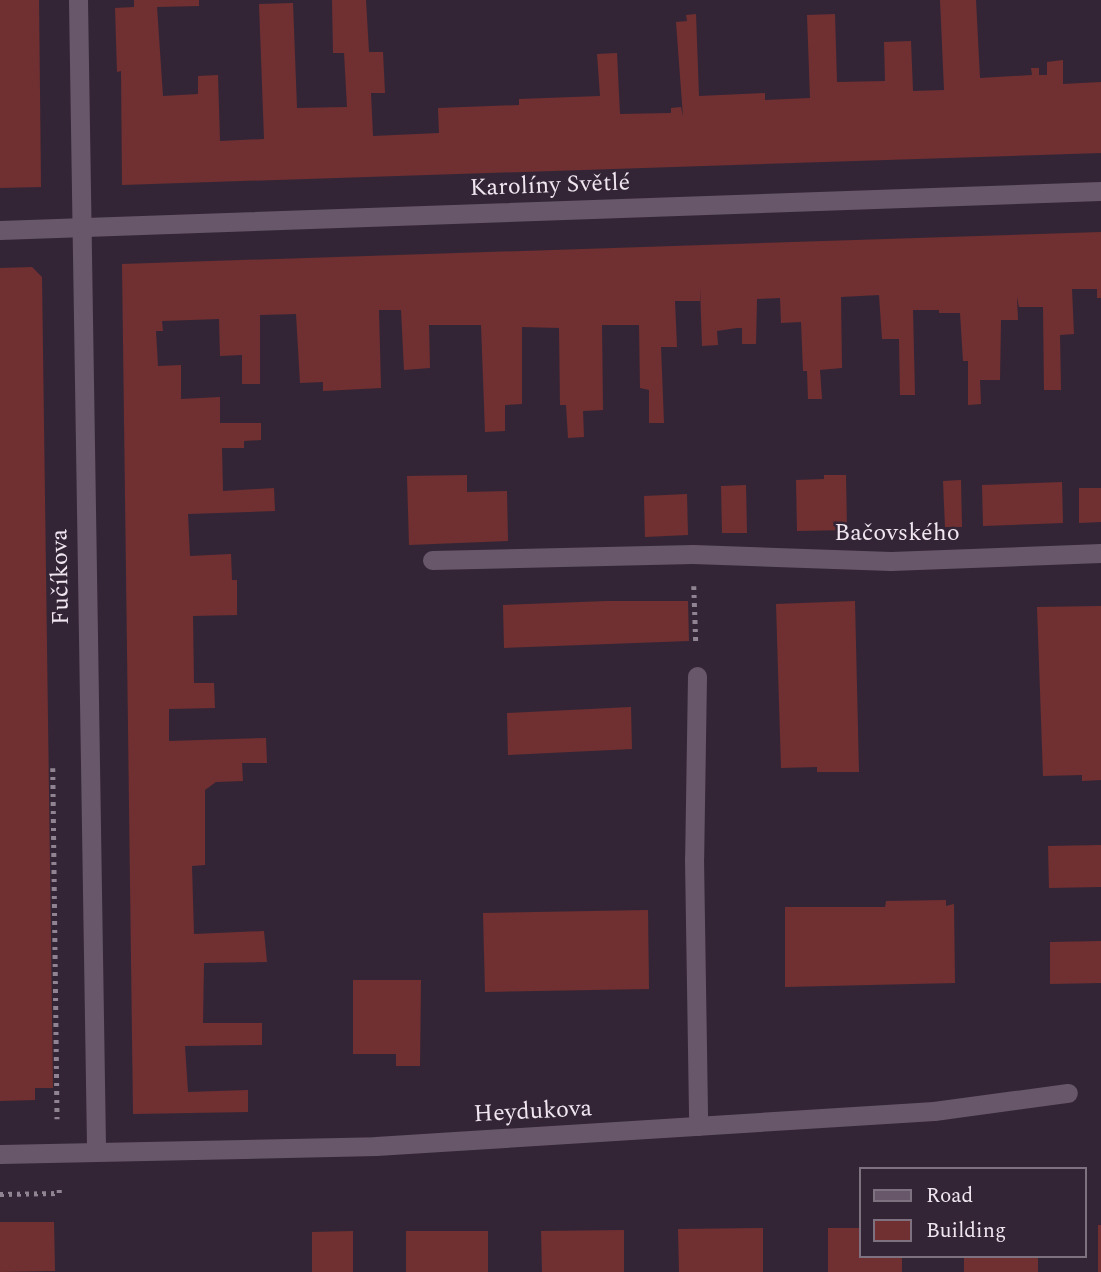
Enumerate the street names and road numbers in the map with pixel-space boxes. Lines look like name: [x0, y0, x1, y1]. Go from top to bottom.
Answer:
street label: Karolíny Světlé: [469, 169, 631, 203]
street label: Bačovského: [834, 520, 960, 548]
street label: Fučíkova: [46, 529, 76, 625]
street label: Heydukova: [473, 1095, 593, 1129]

